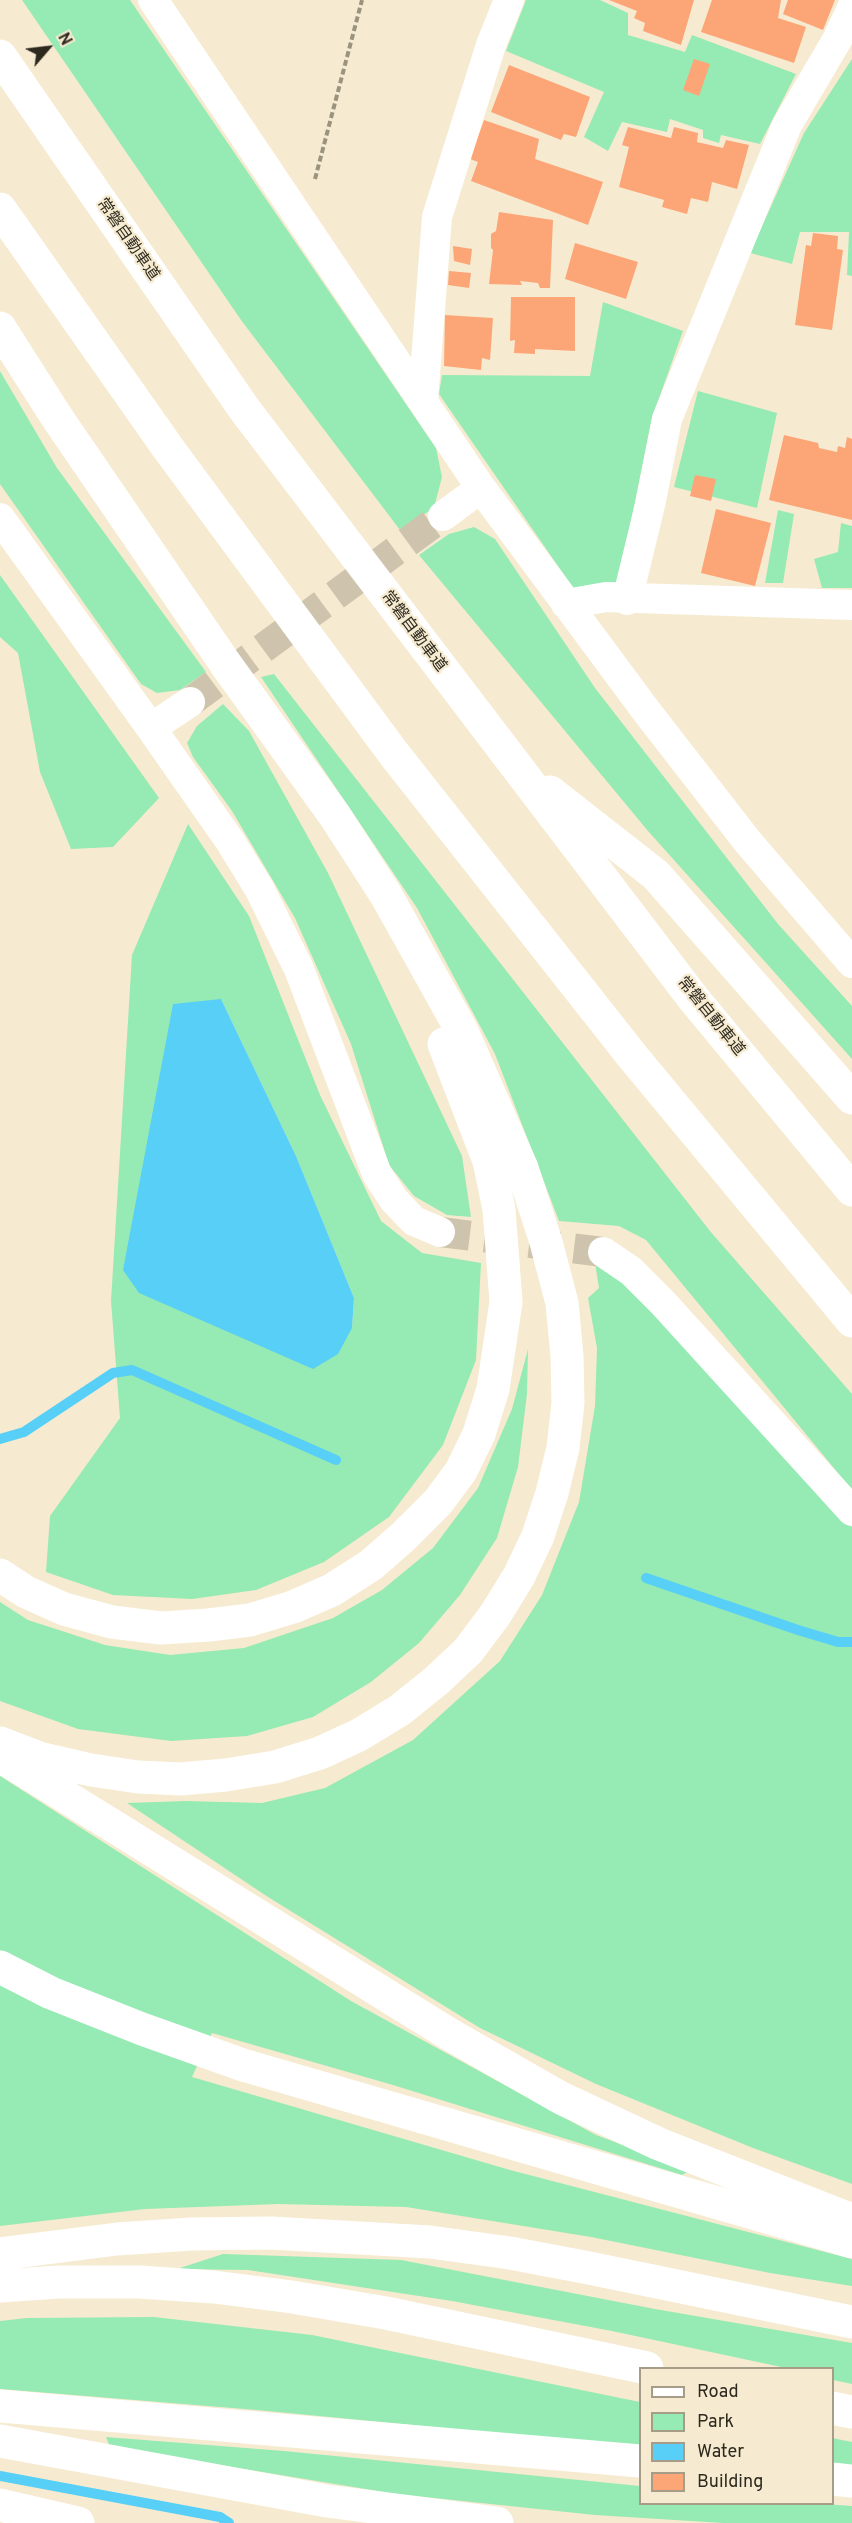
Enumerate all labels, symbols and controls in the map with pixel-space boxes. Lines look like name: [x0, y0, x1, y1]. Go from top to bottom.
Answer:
north arrow: [18, 18, 78, 78]
text: N: [52, 30, 75, 49]
street label: 常磐自動車道: [92, 195, 162, 285]
street label: 常磐自動車道: [376, 588, 450, 676]
street label: 常磐自動車道: [672, 974, 748, 1060]
legend: [639, 2367, 834, 2505]
text: Road: [697, 2381, 739, 2404]
text: Park: [697, 2411, 734, 2434]
text: Water: [697, 2441, 744, 2464]
text: Building: [697, 2471, 763, 2494]

